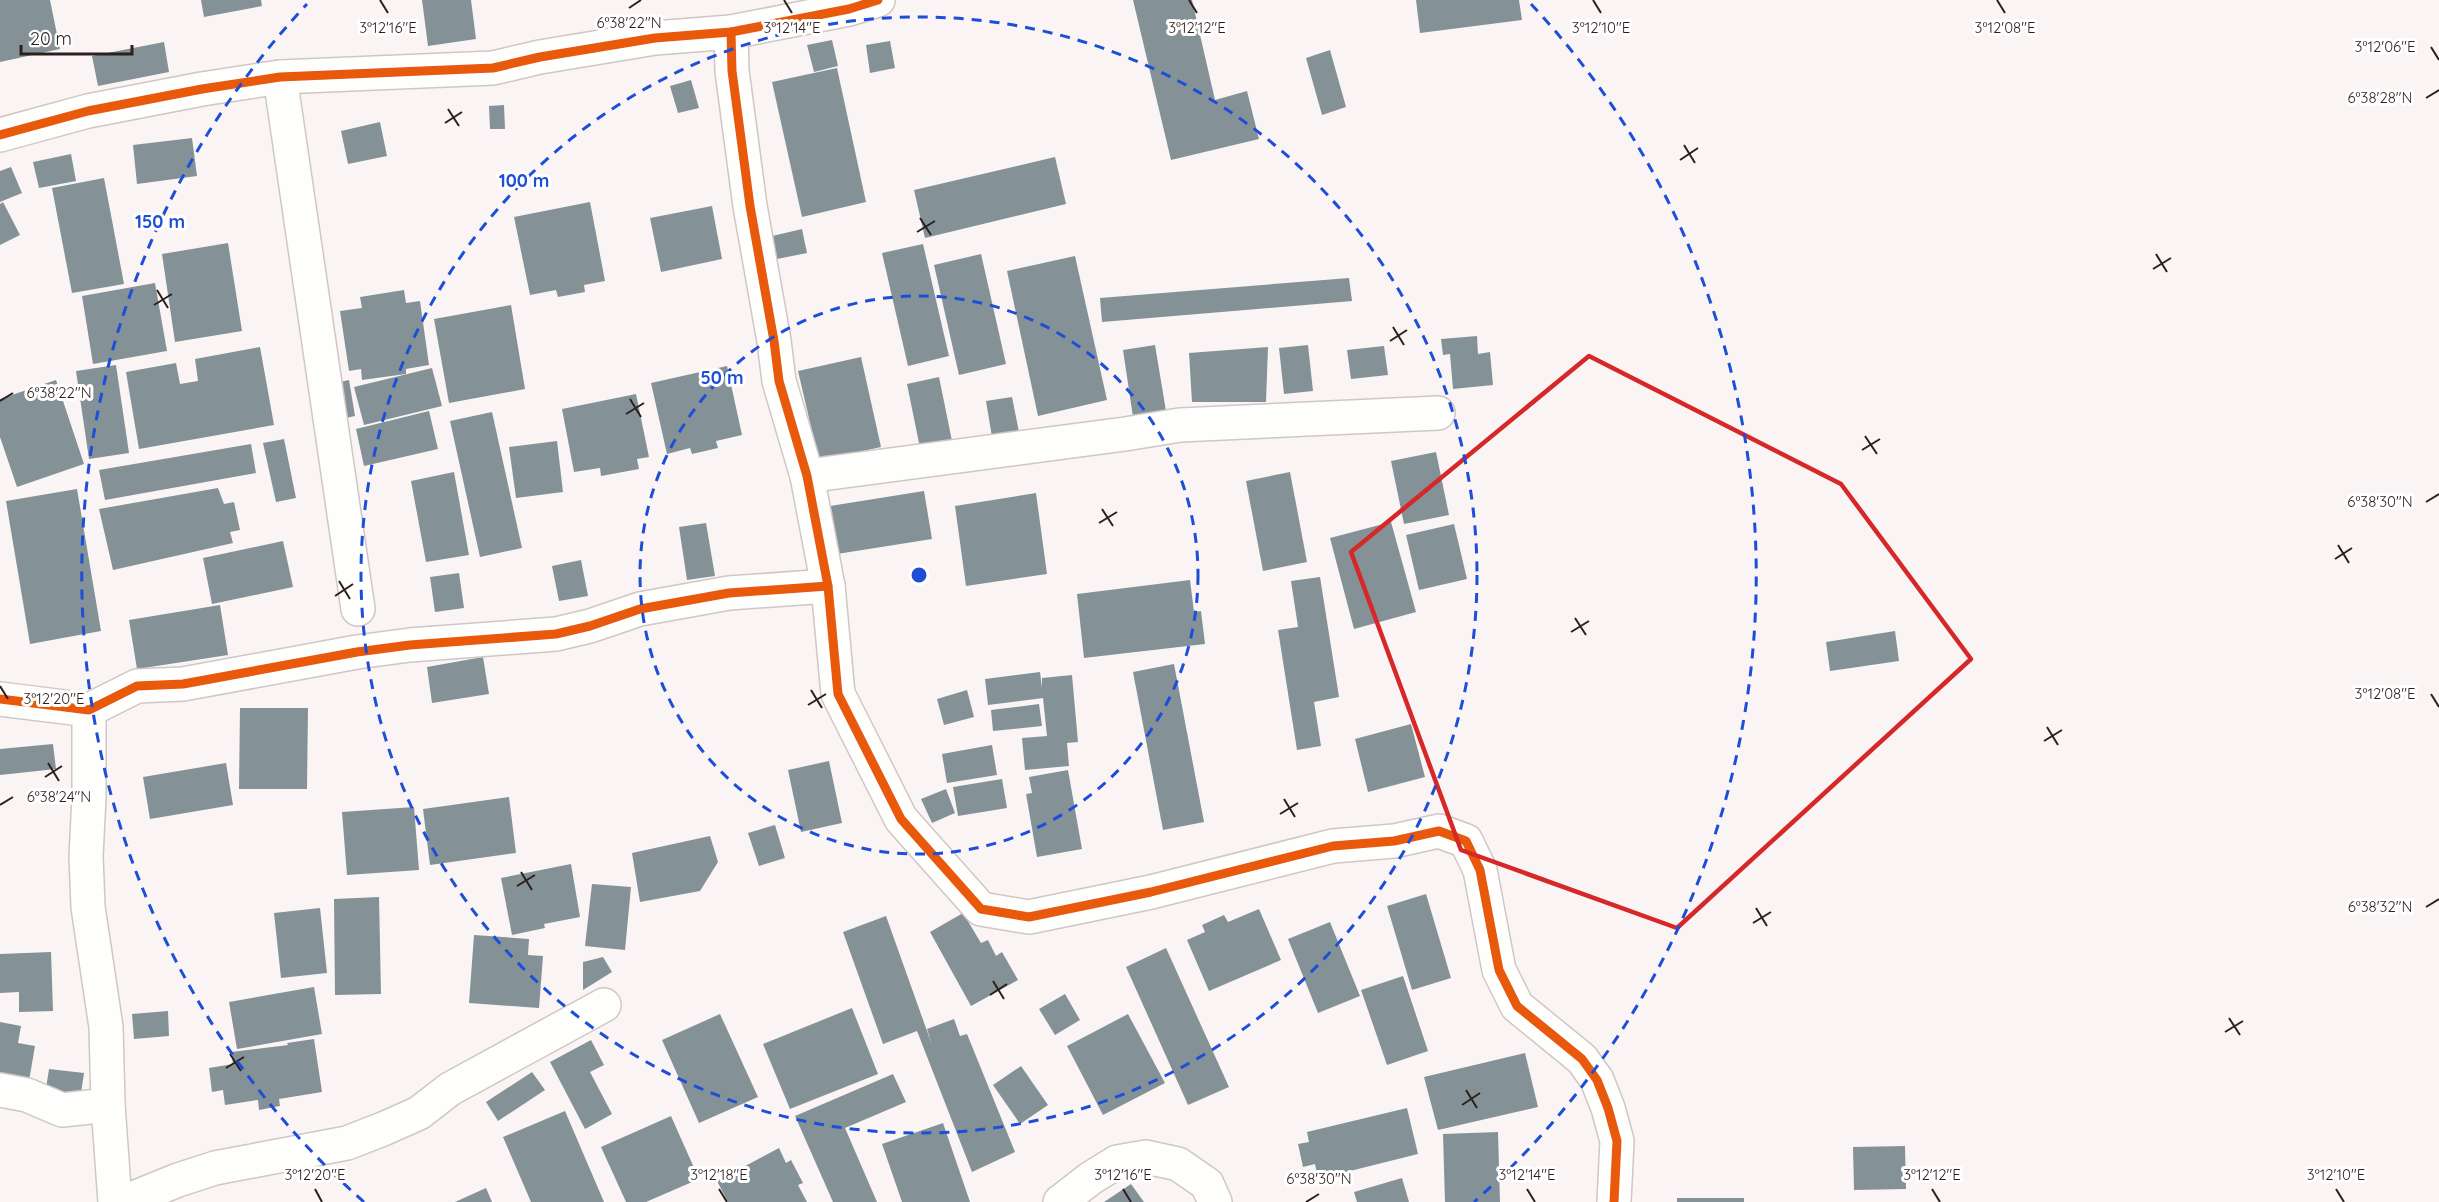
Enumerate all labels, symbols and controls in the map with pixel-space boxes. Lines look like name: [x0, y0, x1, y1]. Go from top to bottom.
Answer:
text: 6°38'22"N: [596, 13, 662, 32]
scale bar: [21, 18, 132, 56]
text: 3°12'16"E: [359, 18, 417, 37]
text: 3°12'14"E: [763, 18, 821, 37]
text: 3°12'12"E: [1168, 18, 1226, 37]
text: 3°12'10"E: [1572, 18, 1630, 37]
text: 3°12'08"E: [1975, 18, 2035, 37]
text: 20 m: [30, 27, 72, 50]
text: 3°12'06"E: [2355, 37, 2415, 56]
text: 6°38'28"N: [2348, 88, 2412, 107]
text: 100 m: [499, 169, 549, 192]
text: 150 m: [135, 210, 185, 233]
text: 50 m: [700, 366, 744, 389]
text: 6°38'22"N: [26, 383, 92, 402]
text: 6°38'30"N: [2347, 492, 2413, 511]
centre of rings: [909, 565, 929, 585]
text: 3°12'08"E: [2355, 684, 2415, 703]
text: 3°12'20"E: [23, 689, 85, 708]
text: 6°38'24"N: [27, 787, 91, 806]
text: 6°38'32"N: [2348, 897, 2412, 916]
text: 3°12'20"E: [284, 1165, 346, 1184]
text: 3°12'18"E: [690, 1165, 748, 1184]
text: 3°12'16"E: [1094, 1165, 1152, 1184]
text: 3°12'14"E: [1498, 1165, 1556, 1184]
text: 3°12'12"E: [1903, 1165, 1961, 1184]
text: 3°12'10"E: [2307, 1165, 2365, 1184]
text: 6°38'30"N: [1286, 1169, 1352, 1188]

